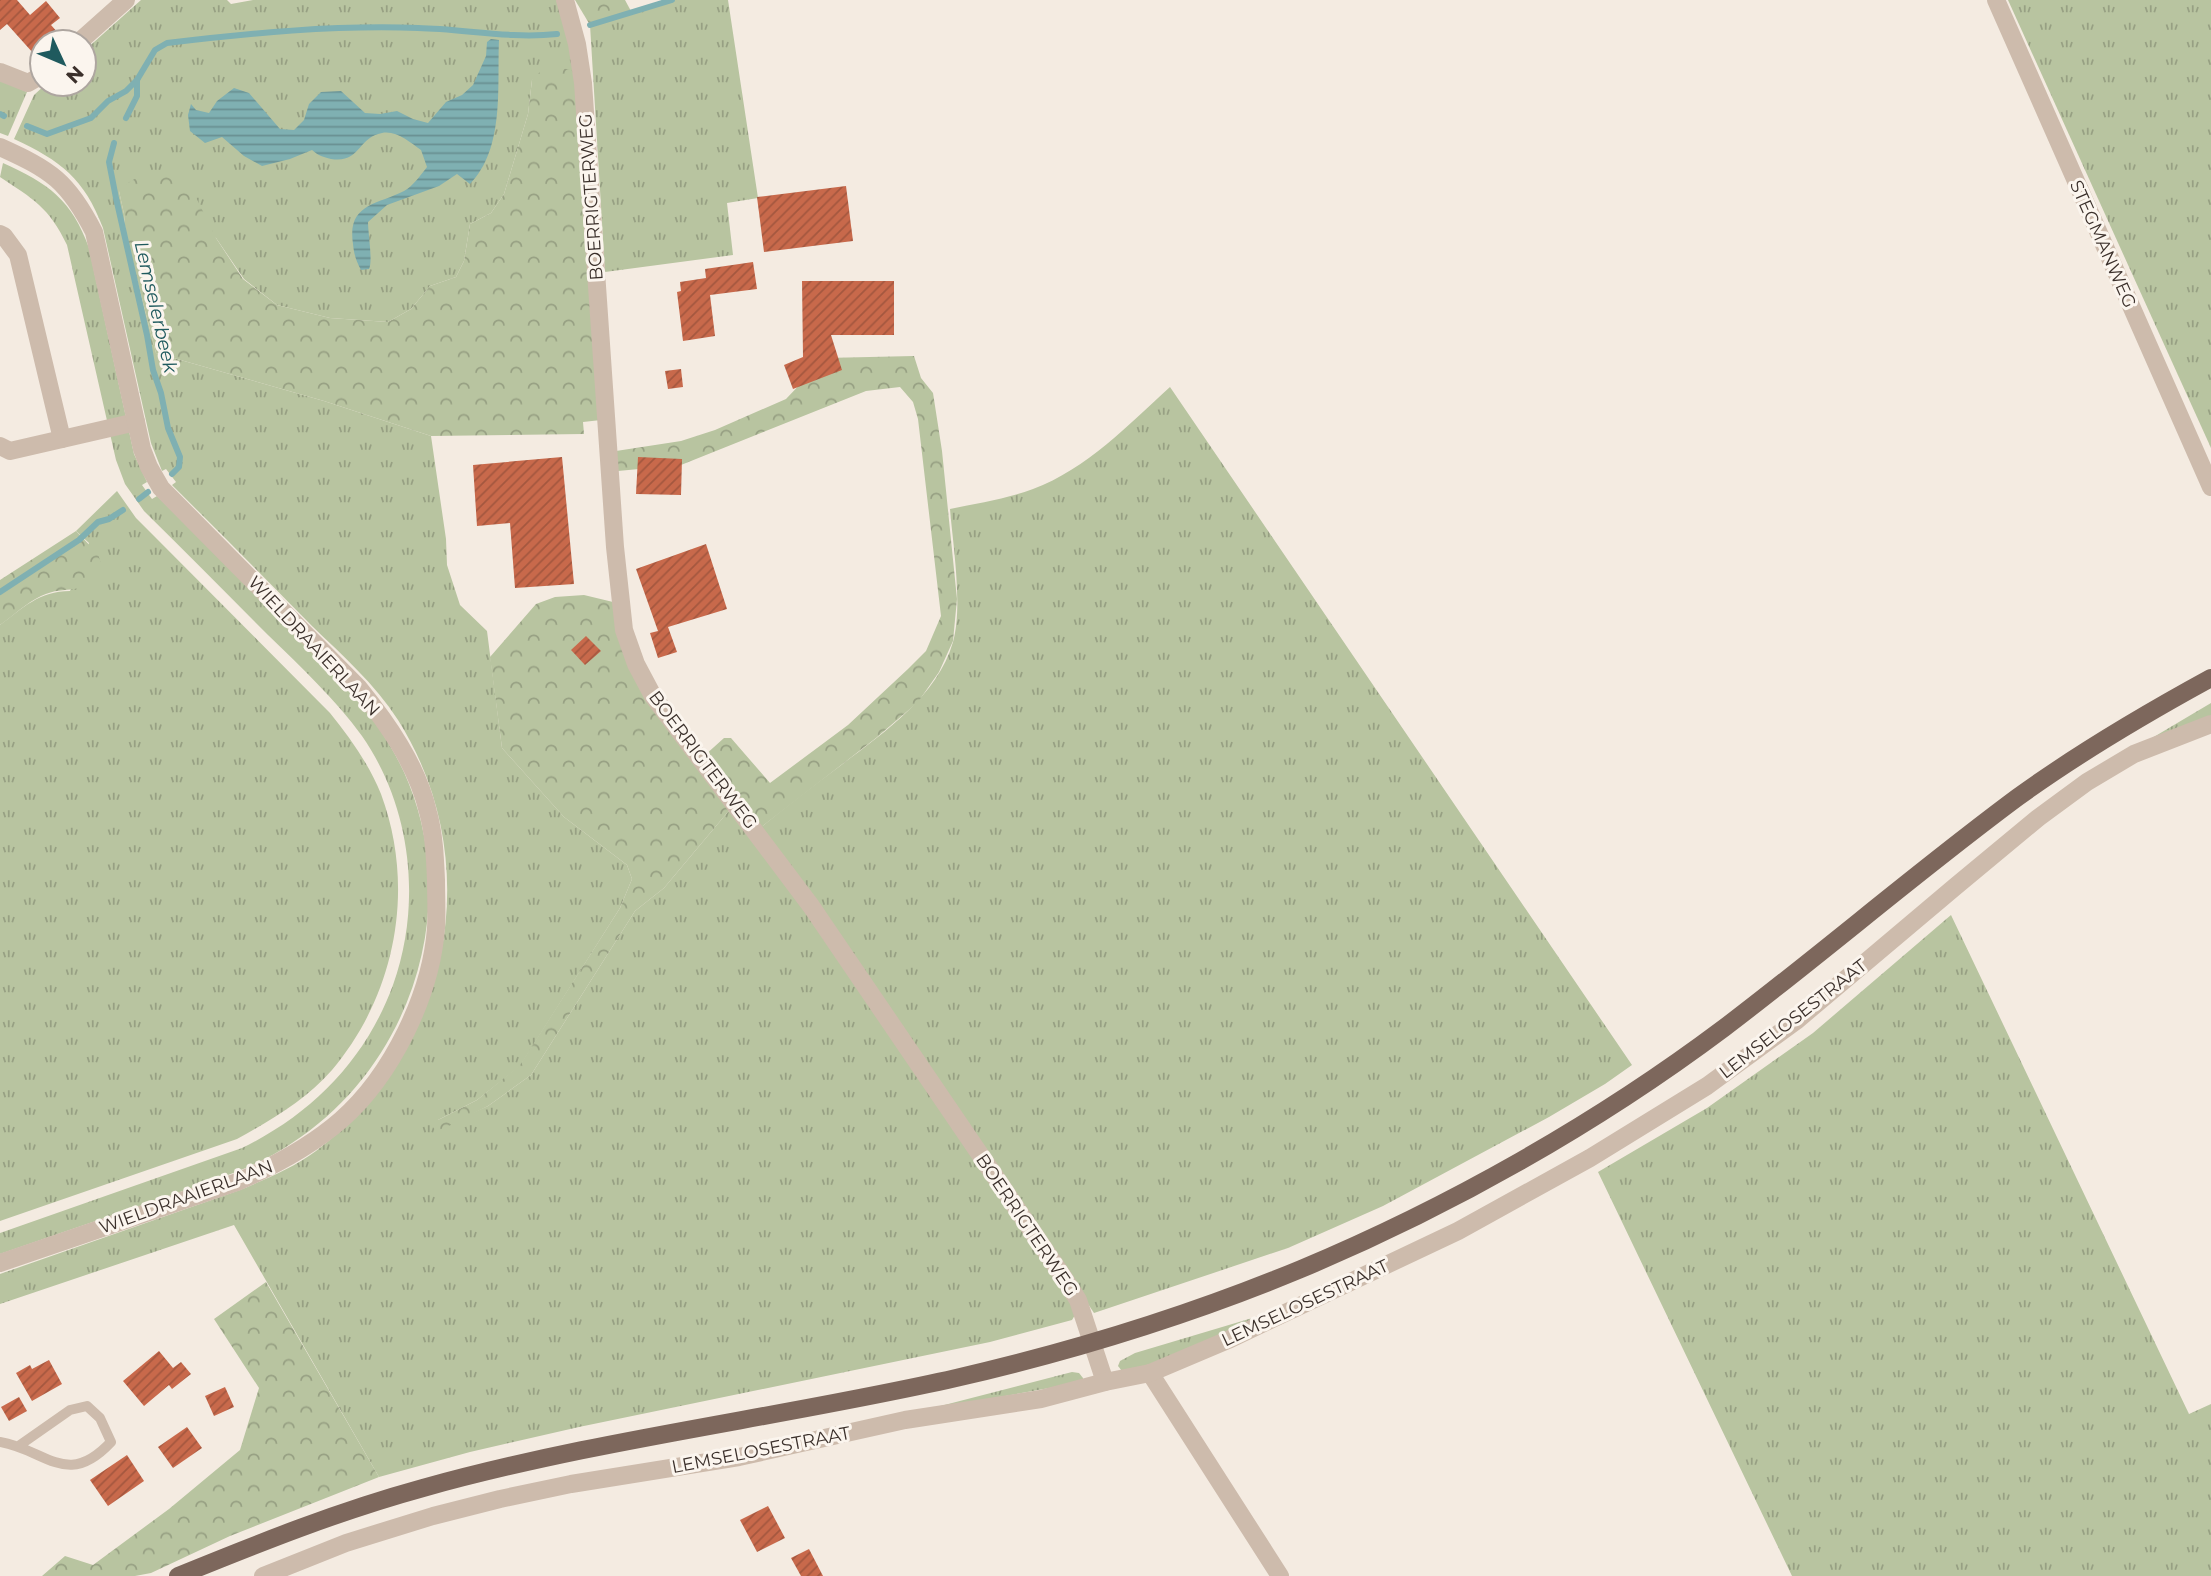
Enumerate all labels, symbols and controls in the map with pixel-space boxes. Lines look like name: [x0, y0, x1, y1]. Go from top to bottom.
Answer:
north arrow: [28, 28, 98, 98]
text: N: [61, 61, 88, 88]
street label: BOERRIGTERWEG: [574, 113, 608, 281]
street label: STEGMANWEG: [2065, 177, 2141, 311]
water label: Lemselerbeek: [130, 239, 183, 376]
street label: WIELDRAAIERLAAN: [243, 571, 385, 721]
street label: BOERRIGTERWEG: [644, 687, 762, 833]
street label: LEMSELOSESTRAAT: [1715, 954, 1872, 1084]
street label: BOERRIGTERWEG: [971, 1150, 1083, 1300]
street label: WIELDRAAIERLAAN: [96, 1155, 276, 1239]
street label: LEMSELOSESTRAAT: [1218, 1254, 1392, 1351]
street label: LEMSELOSESTRAAT: [670, 1422, 853, 1478]

